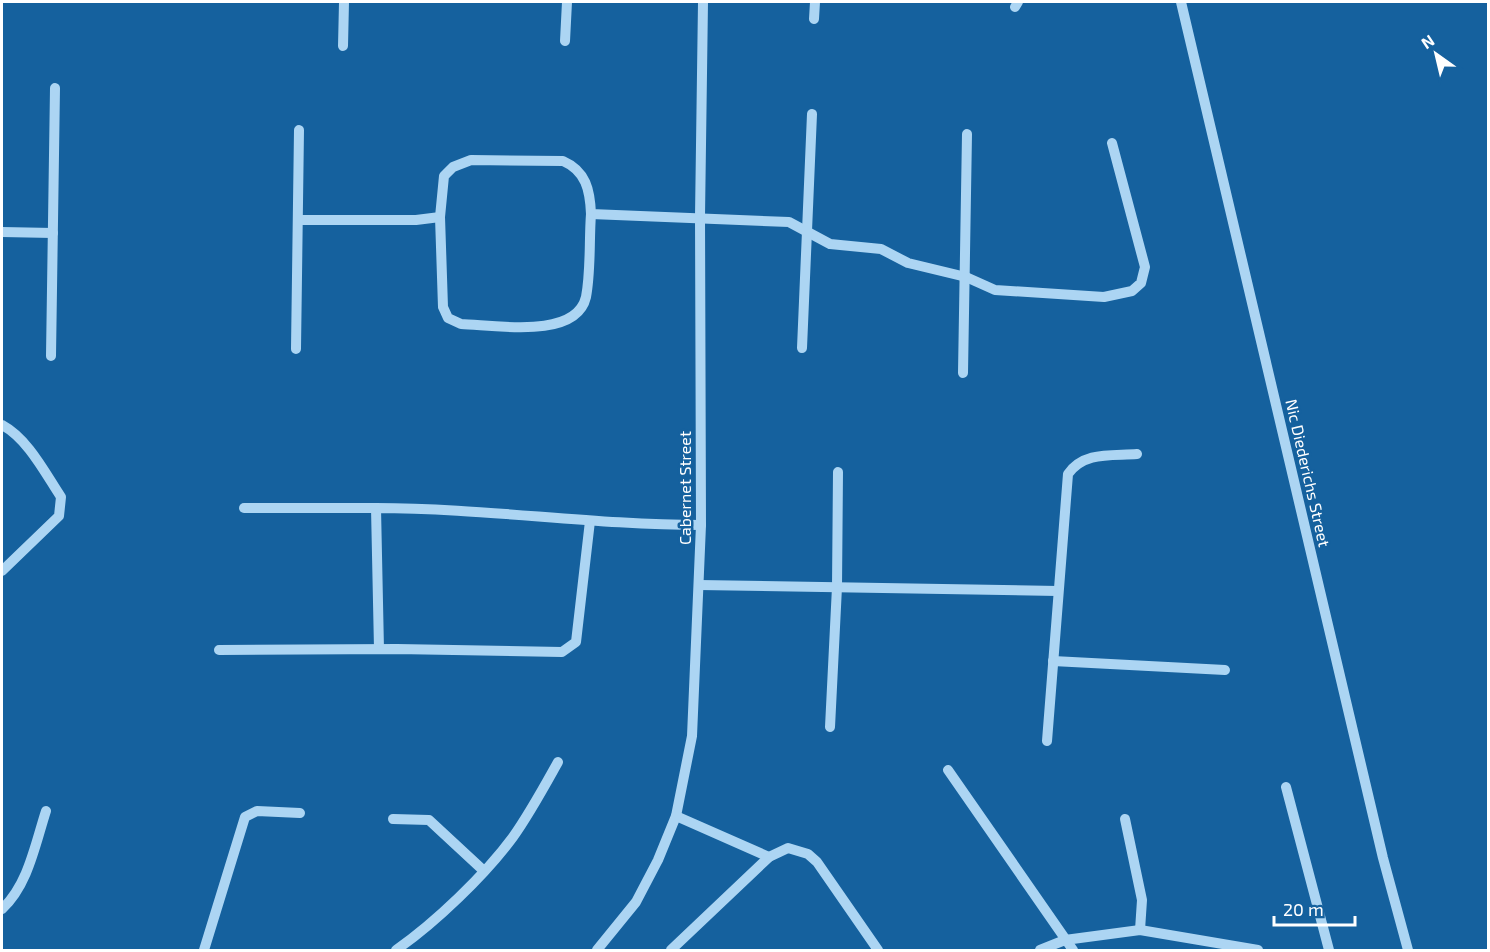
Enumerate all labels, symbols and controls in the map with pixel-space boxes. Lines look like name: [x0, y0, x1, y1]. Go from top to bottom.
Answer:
north arrow: [1406, 24, 1466, 84]
text: N: [1417, 30, 1437, 52]
street label: Nic Diederichs Street: [1282, 397, 1335, 549]
street label: Cabernet Street: [675, 431, 694, 545]
scale bar: [1274, 889, 1355, 927]
text: 20 m: [1283, 898, 1324, 920]

